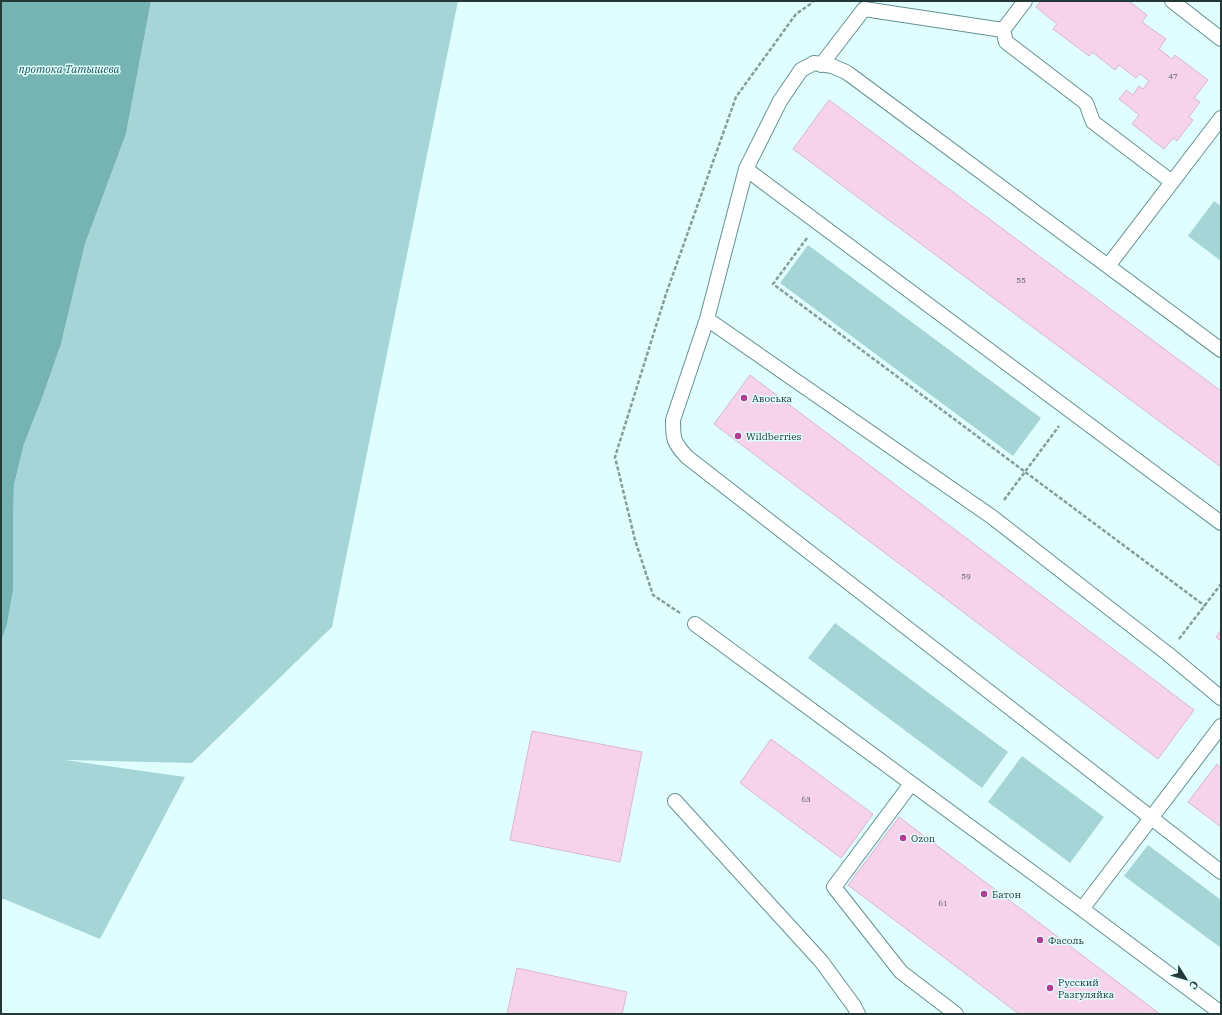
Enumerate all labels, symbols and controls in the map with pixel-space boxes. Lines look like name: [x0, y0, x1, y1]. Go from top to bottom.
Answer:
water label: протока Татышева: [18, 62, 120, 76]
house number: 47: [1168, 71, 1178, 81]
house number: 55: [1016, 275, 1026, 285]
place label: Авоська: [752, 392, 793, 405]
marker: Авоська: [739, 393, 749, 403]
place label: Wildberries: [746, 430, 802, 443]
marker: Wildberries: [733, 431, 743, 441]
house number: 59: [961, 571, 971, 581]
house number: 63: [801, 794, 811, 804]
place label: Ozon: [911, 832, 936, 845]
marker: Ozon: [898, 833, 908, 843]
place label: Батон: [992, 888, 1021, 901]
marker: Батон: [979, 889, 989, 899]
house number: 61: [938, 898, 948, 908]
place label: Фасоль: [1048, 934, 1084, 947]
marker: Фасоль: [1035, 935, 1045, 945]
north arrow: [1166, 959, 1206, 999]
place label: Русский Разгуляйка: [1058, 976, 1115, 1001]
text: С: [1186, 978, 1202, 992]
marker: Русский Разгуляйка: [1045, 983, 1055, 993]

